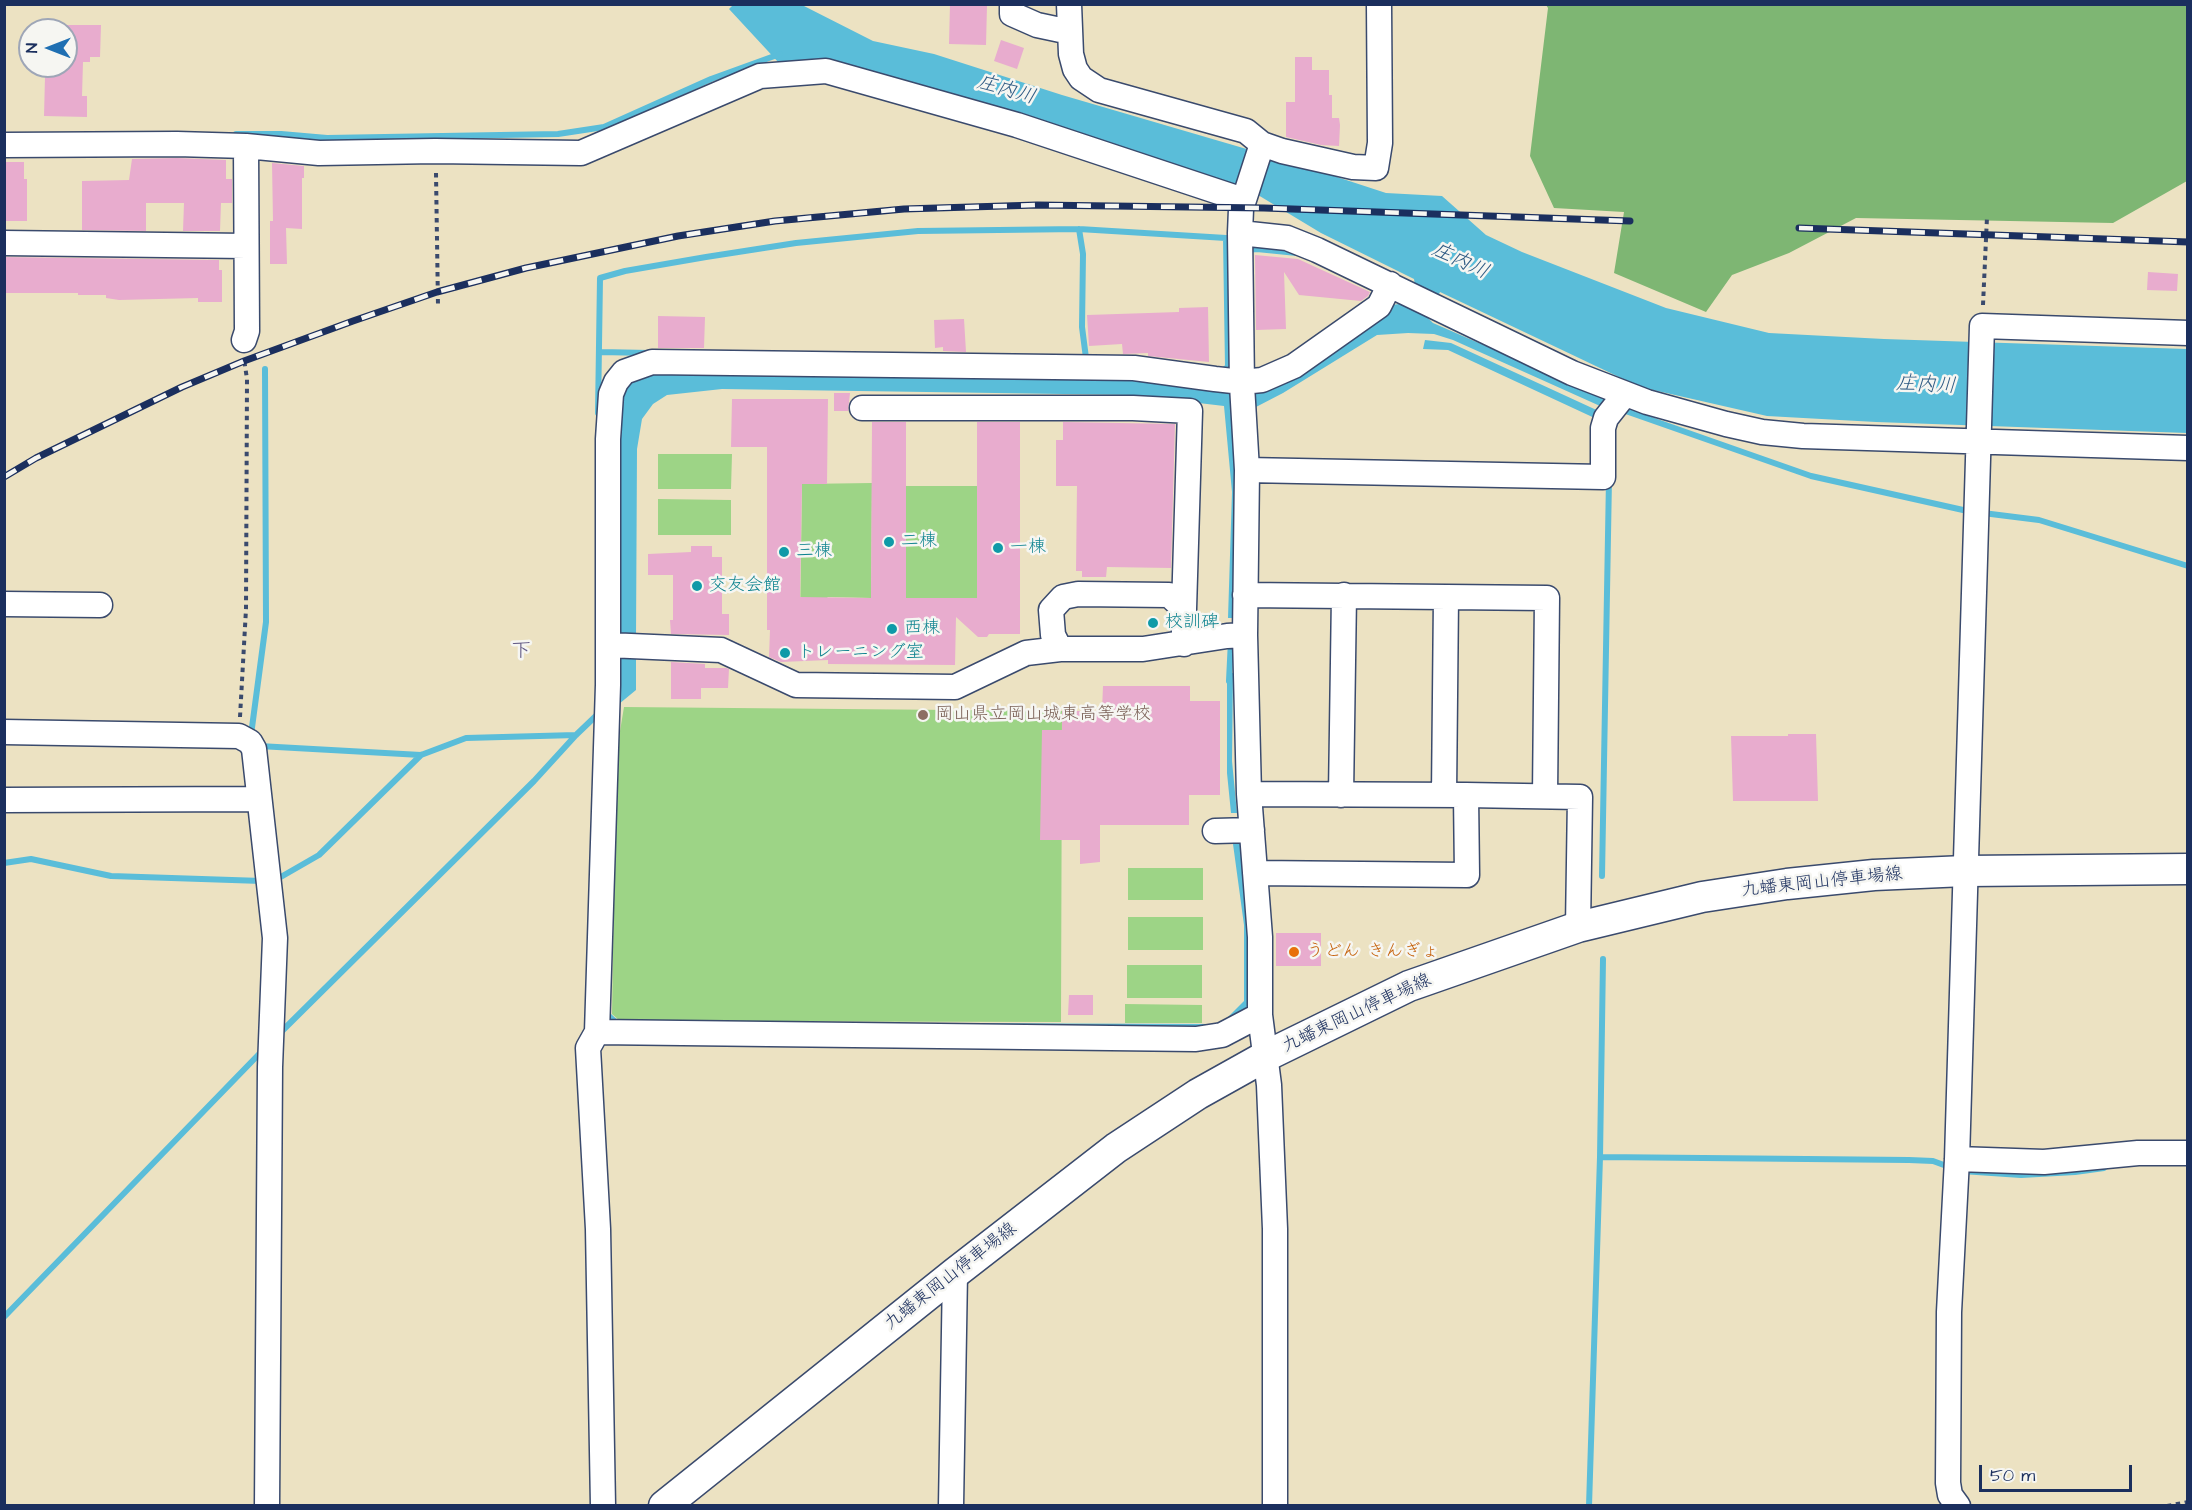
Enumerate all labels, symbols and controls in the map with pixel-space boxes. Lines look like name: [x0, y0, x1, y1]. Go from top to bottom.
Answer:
north arrow: [18, 18, 78, 78]
text: N: [21, 43, 43, 53]
water label: 庄内川: [974, 71, 1038, 111]
water label: 庄内川: [1428, 238, 1492, 286]
water label: 庄内川: [1895, 372, 1957, 400]
place label: 二棟: [901, 531, 937, 553]
marker: 二棟: [882, 535, 896, 549]
place label: 一棟: [1010, 537, 1046, 559]
place label: 三棟: [796, 541, 832, 563]
marker: 一棟: [991, 541, 1005, 555]
marker: 三棟: [777, 545, 791, 559]
place label: 交友会館: [709, 575, 781, 597]
marker: 交友会館: [690, 579, 704, 593]
place label: 校訓碑: [1165, 612, 1219, 634]
marker: 校訓碑: [1146, 616, 1160, 630]
place label: 西棟: [904, 618, 940, 640]
marker: 西棟: [885, 622, 899, 636]
district label: 下: [511, 640, 531, 666]
place label: トレーニング室: [797, 642, 924, 664]
marker: トレーニング室: [778, 646, 792, 660]
place label: 岡山県立岡山城東高等学校: [935, 704, 1151, 726]
marker: 岡山県立岡山城東高等学校: [916, 708, 930, 722]
street label: 九蟠東岡山停車場線: [1740, 864, 1904, 902]
place label: うどん きんぎょ: [1306, 941, 1439, 963]
marker: うどん きんぎょ: [1287, 945, 1301, 959]
street label: 九蟠東岡山停車場線: [1279, 970, 1435, 1058]
street label: 九蟠東岡山停車場線: [881, 1219, 1021, 1335]
scale bar: [1982, 1453, 2135, 1491]
text: 50 m: [1990, 1463, 2035, 1488]

